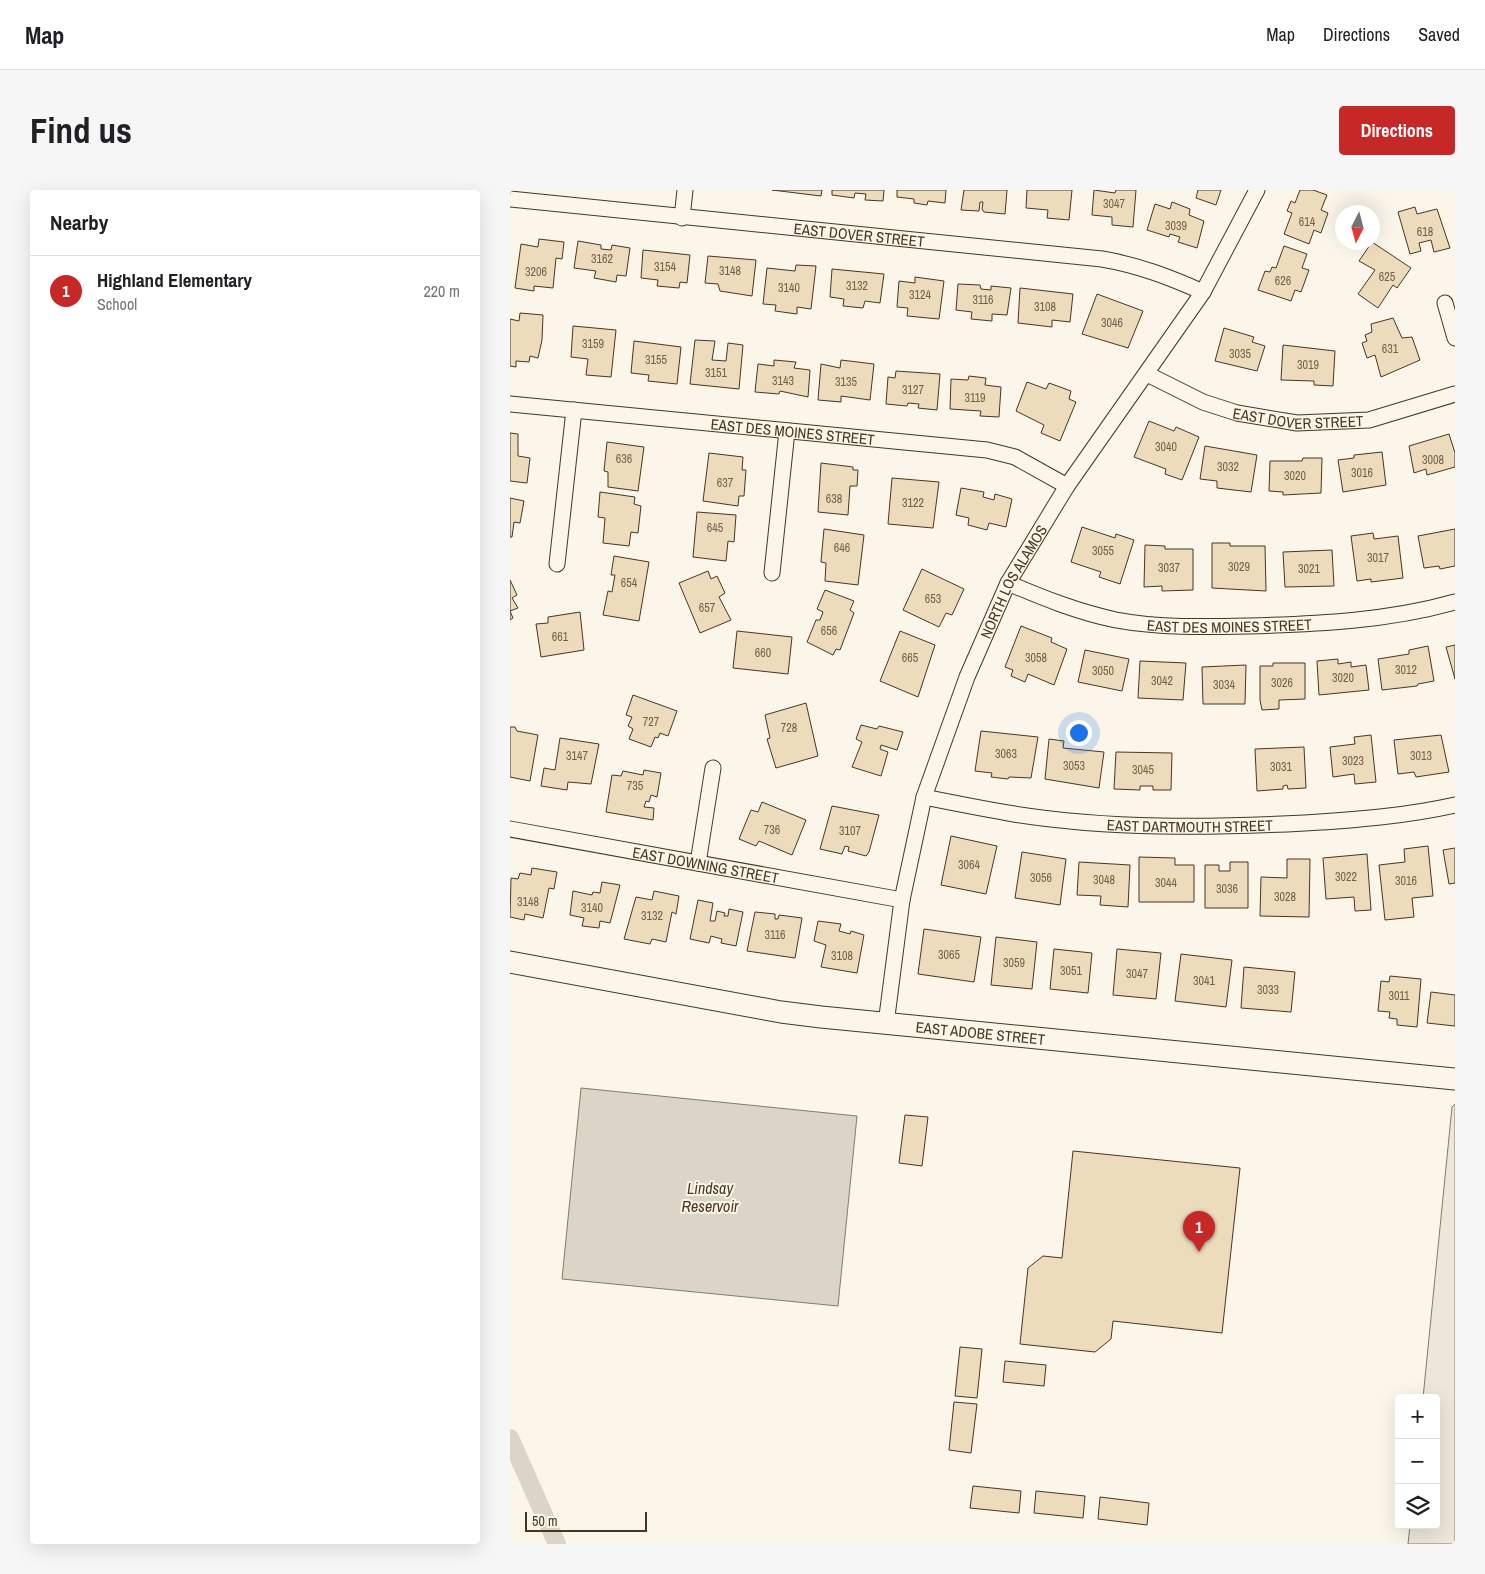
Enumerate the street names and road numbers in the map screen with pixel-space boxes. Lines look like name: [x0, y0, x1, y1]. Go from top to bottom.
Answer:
street label: EAST DOVER STREET: [793, 217, 926, 252]
street label: EAST DOVER STREET: [1231, 402, 1364, 434]
street label: EAST DES MOINES STREET: [710, 413, 876, 450]
street label: NORTH LOS ALAMOS: [975, 521, 1052, 641]
street label: EAST DES MOINES STREET: [1146, 613, 1313, 637]
street label: EAST DARTMOUTH STREET: [1106, 813, 1274, 837]
street label: EAST DOWNING STREET: [631, 841, 781, 888]
street label: EAST ADOBE STREET: [915, 1016, 1046, 1049]

